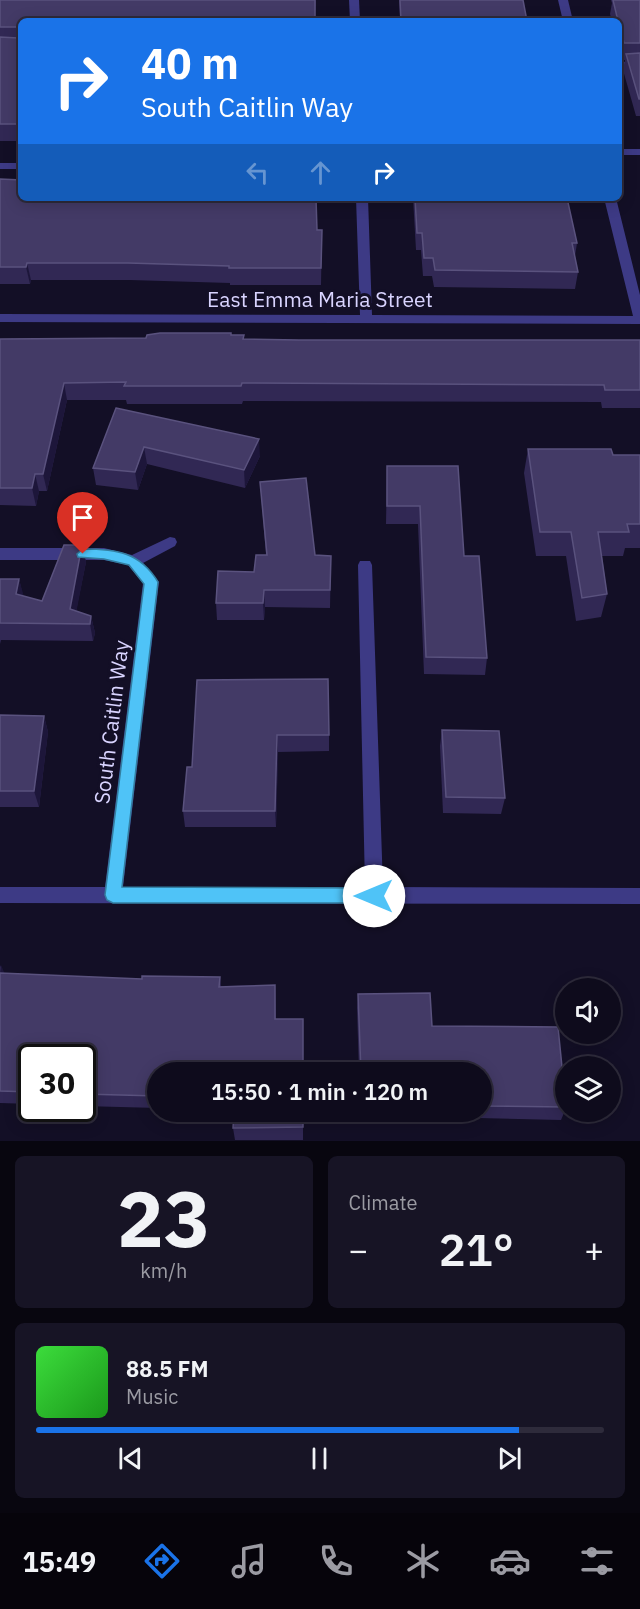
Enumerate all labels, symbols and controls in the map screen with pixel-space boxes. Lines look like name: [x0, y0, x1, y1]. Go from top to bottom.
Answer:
text: 40 m: [141, 36, 239, 91]
icon: right: [42, 42, 120, 120]
text: South Caitlin Way: [141, 89, 353, 124]
icon: left: [241, 156, 274, 189]
icon: ahead: [304, 156, 337, 189]
icon: right: [367, 156, 400, 189]
street label: East Emma Maria Street: [207, 285, 433, 313]
pin: [57, 492, 108, 554]
icon: arrive: [66, 501, 99, 534]
street label: South Caitlin Way: [87, 638, 135, 806]
position arrow: [342, 864, 406, 928]
map controls: [555, 978, 621, 1122]
button: sound: [555, 978, 621, 1044]
speed limit sign: 30: [18, 1044, 96, 1122]
button: layers: [555, 1056, 621, 1122]
text: 15:50 · 1 min · 120 m: [211, 1077, 428, 1106]
text: 23: [117, 1167, 211, 1268]
text: Climate: [349, 1189, 417, 1216]
text: 21°: [439, 1220, 514, 1278]
text: −: [349, 1228, 368, 1271]
text: +: [584, 1228, 604, 1271]
text: km/h: [140, 1257, 187, 1284]
text: 88.5 FM: [126, 1354, 209, 1383]
text: Music: [126, 1383, 178, 1410]
icon: previous: [114, 1442, 147, 1475]
icon: pause: [303, 1442, 336, 1475]
icon: next: [493, 1442, 526, 1475]
icon: directions: [141, 1540, 183, 1582]
icon: music: [228, 1540, 270, 1582]
icon: phone: [315, 1540, 357, 1582]
icon: climate: [402, 1540, 444, 1582]
icon: car: [489, 1540, 531, 1582]
icon: filters: [576, 1540, 618, 1582]
text: 15:49: [22, 1544, 96, 1579]

